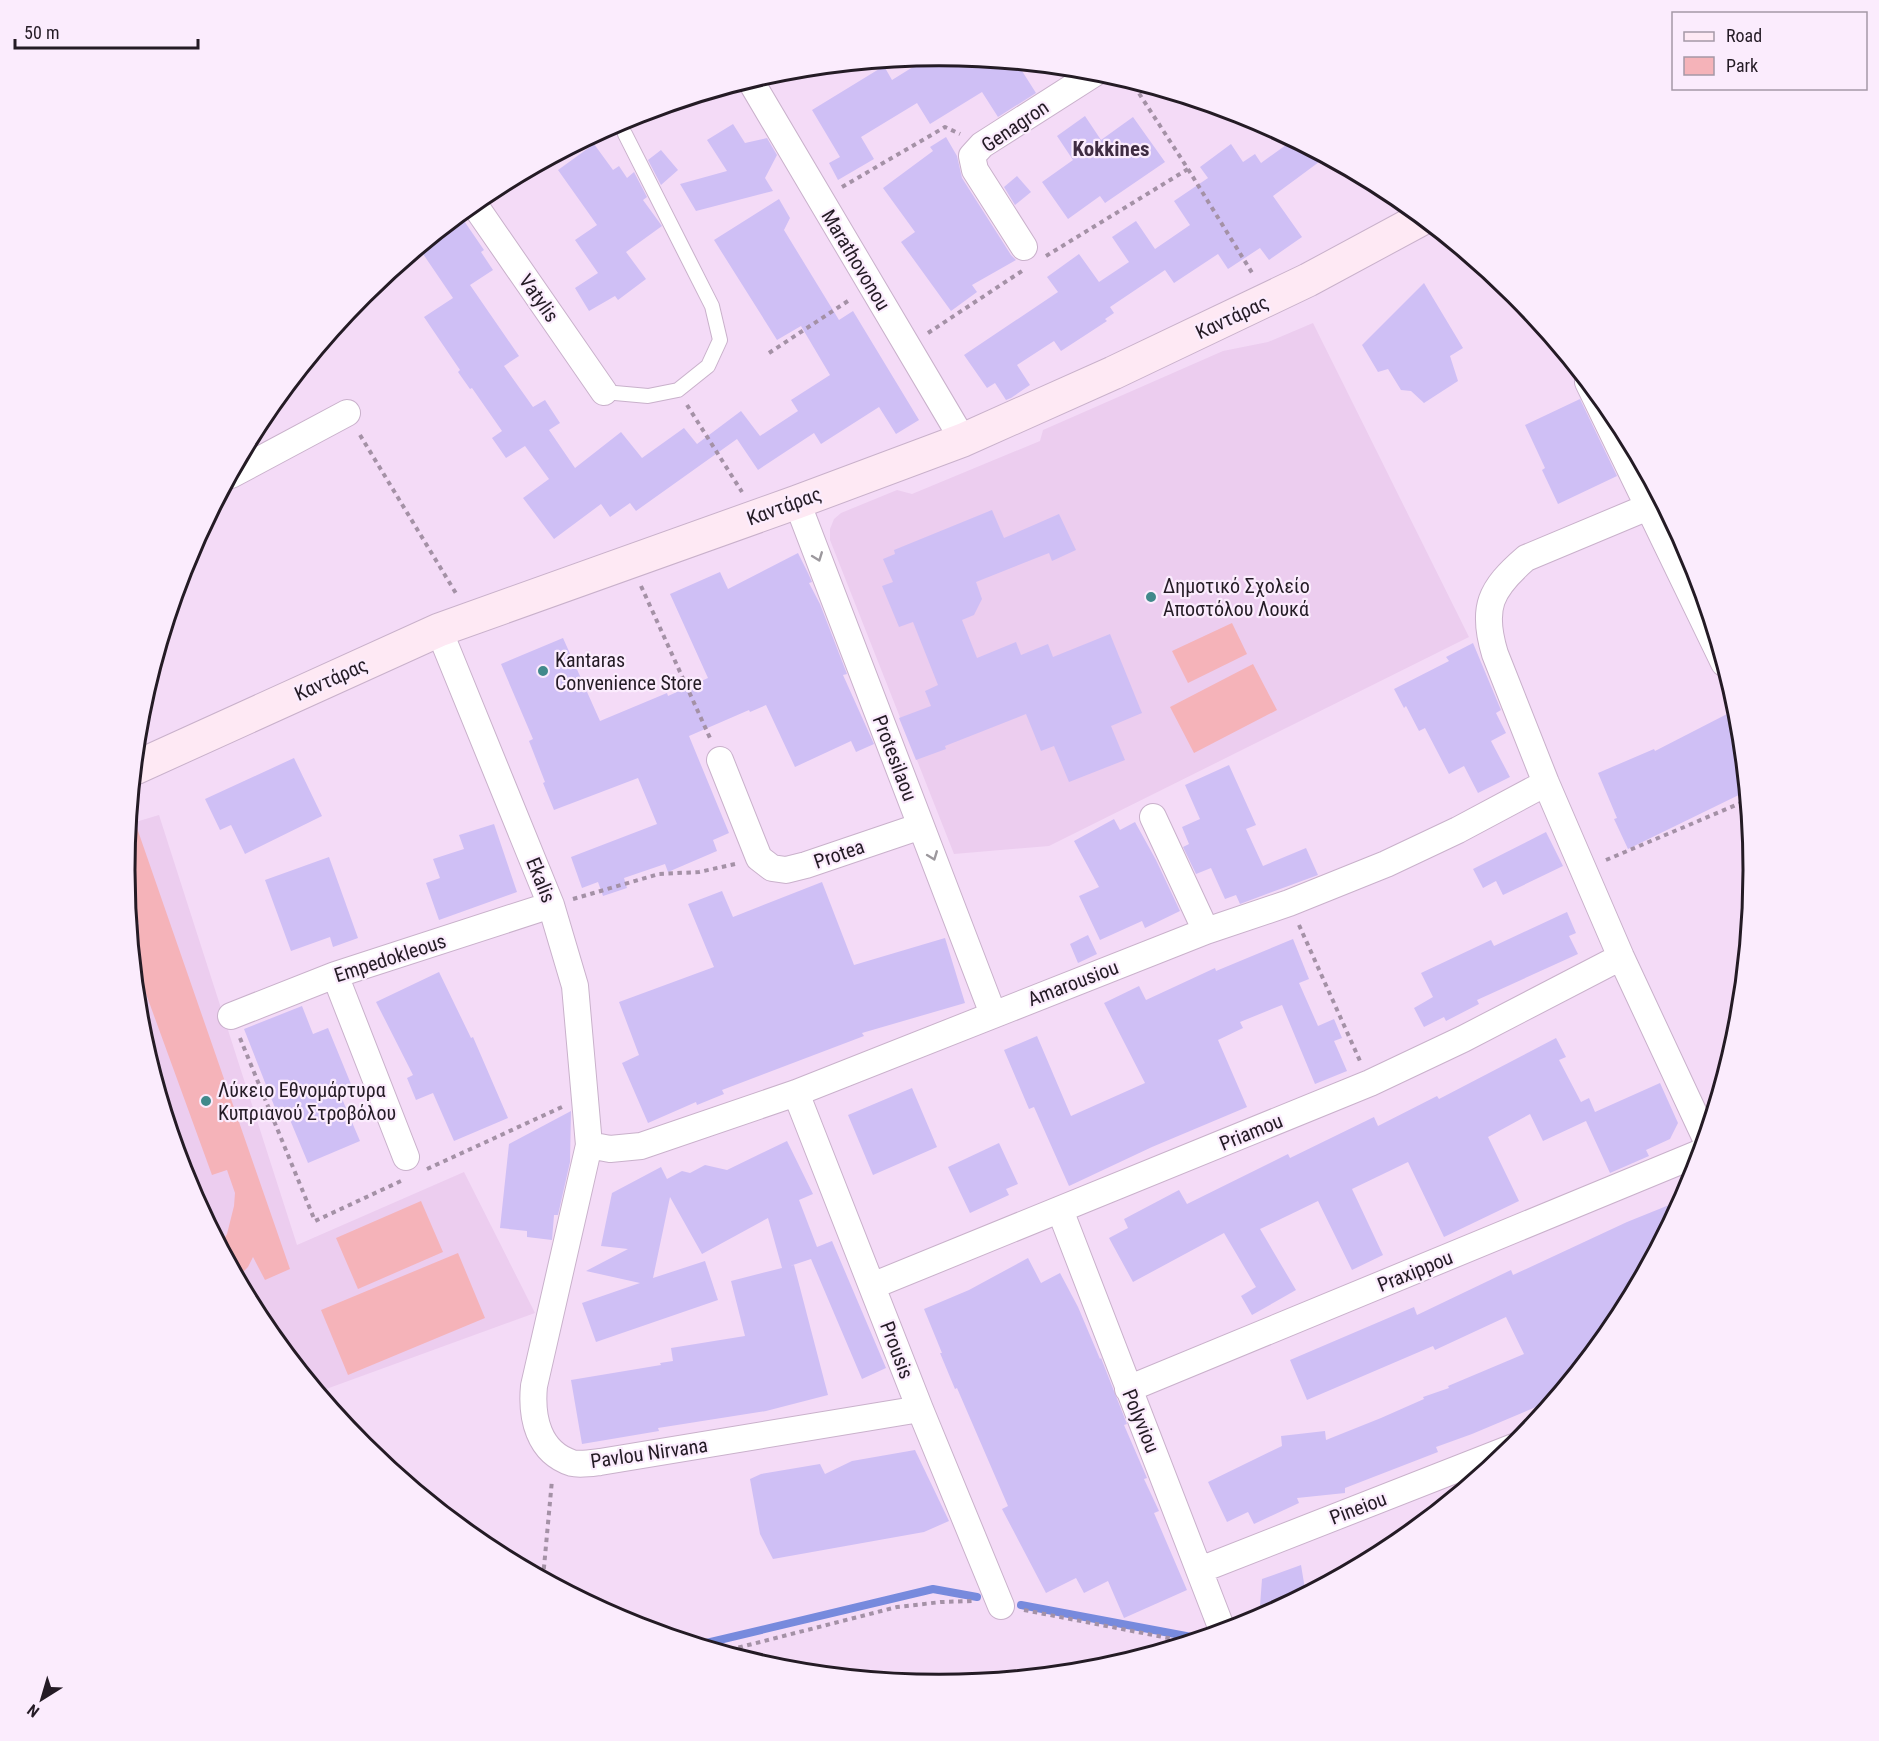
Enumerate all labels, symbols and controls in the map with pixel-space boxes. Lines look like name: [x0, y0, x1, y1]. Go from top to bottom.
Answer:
scale bar: [15, 12, 198, 50]
legend: [1672, 12, 1867, 90]
text: 50 m: [24, 22, 59, 43]
text: Road: [1726, 25, 1762, 46]
text: Park: [1726, 55, 1758, 76]
street label: Genagron: [977, 95, 1053, 157]
district label: Kokkines: [1072, 137, 1150, 161]
street label: Marathovonou: [817, 205, 895, 315]
street label: Vatylis: [514, 269, 564, 327]
street label: Καντάρας: [1192, 290, 1272, 344]
street label: Καντάρας: [744, 481, 824, 531]
one-way arrow: [810, 551, 823, 561]
place label: Δημοτικό Σχολείο Αποστόλου Λουκά: [1163, 574, 1310, 621]
marker: Δημοτικό Σχολείο Αποστόλου Λουκά: [1144, 590, 1158, 604]
place label: Kantaras Convenience Store: [555, 648, 702, 695]
street label: Καντάρας: [291, 652, 371, 706]
marker: Kantaras Convenience Store: [536, 664, 550, 678]
street label: Protesilaou: [868, 712, 922, 804]
street label: Protea: [811, 834, 867, 874]
one-way arrow: [925, 851, 938, 861]
street label: Ekalis: [521, 854, 561, 906]
street label: Empedokleous: [331, 929, 449, 987]
street label: Amarousiou: [1024, 955, 1122, 1011]
place label: Λύκειο Εθνομάρτυρα Κυπριανού Στροβόλου: [218, 1078, 396, 1125]
marker: Λύκειο Εθνομάρτυρα Κυπριανού Στροβόλου: [199, 1094, 213, 1108]
street label: Priamou: [1216, 1108, 1286, 1156]
street label: Praxippou: [1374, 1245, 1456, 1297]
street label: Prousis: [875, 1318, 919, 1382]
street label: Polyviou: [1117, 1386, 1165, 1456]
street label: Pavlou Nirvana: [589, 1433, 709, 1473]
street label: Pineiou: [1326, 1486, 1390, 1530]
north arrow: [12, 1669, 72, 1729]
text: N: [24, 1700, 43, 1721]

